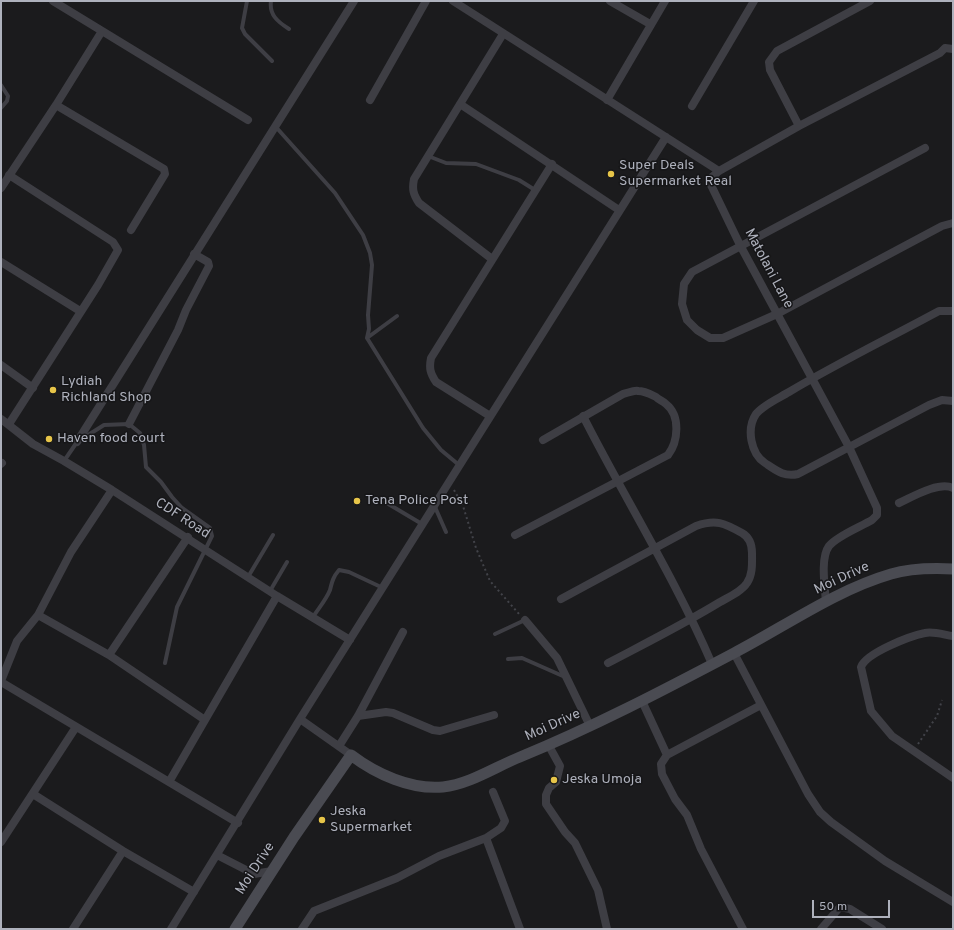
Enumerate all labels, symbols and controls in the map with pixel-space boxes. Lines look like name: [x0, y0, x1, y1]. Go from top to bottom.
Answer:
place label: Super Deals Supermarket Real: [619, 158, 732, 190]
marker: Super Deals Supermarket Real: [606, 169, 616, 179]
street label: Matolani Lane: [740, 226, 796, 312]
place label: Lydiah Richland Shop: [61, 374, 151, 406]
marker: Lydiah Richland Shop: [48, 385, 58, 395]
place label: Haven food court: [57, 431, 165, 447]
marker: Haven food court: [44, 434, 54, 444]
place label: Tena Police Post: [365, 493, 468, 509]
street label: CDF Road: [151, 495, 213, 543]
marker: Tena Police Post: [352, 496, 362, 506]
street label: Moi Drive: [812, 559, 872, 599]
street label: Moi Drive: [523, 706, 583, 746]
place label: Jeska Umoja: [562, 772, 642, 788]
marker: Jeska Umoja: [549, 775, 559, 785]
place label: Jeska Supermarket: [330, 804, 412, 836]
marker: Jeska Supermarket: [317, 815, 327, 825]
street label: Moi Drive: [233, 840, 279, 898]
scale bar: [814, 892, 892, 918]
text: 50 m: [819, 899, 847, 915]

